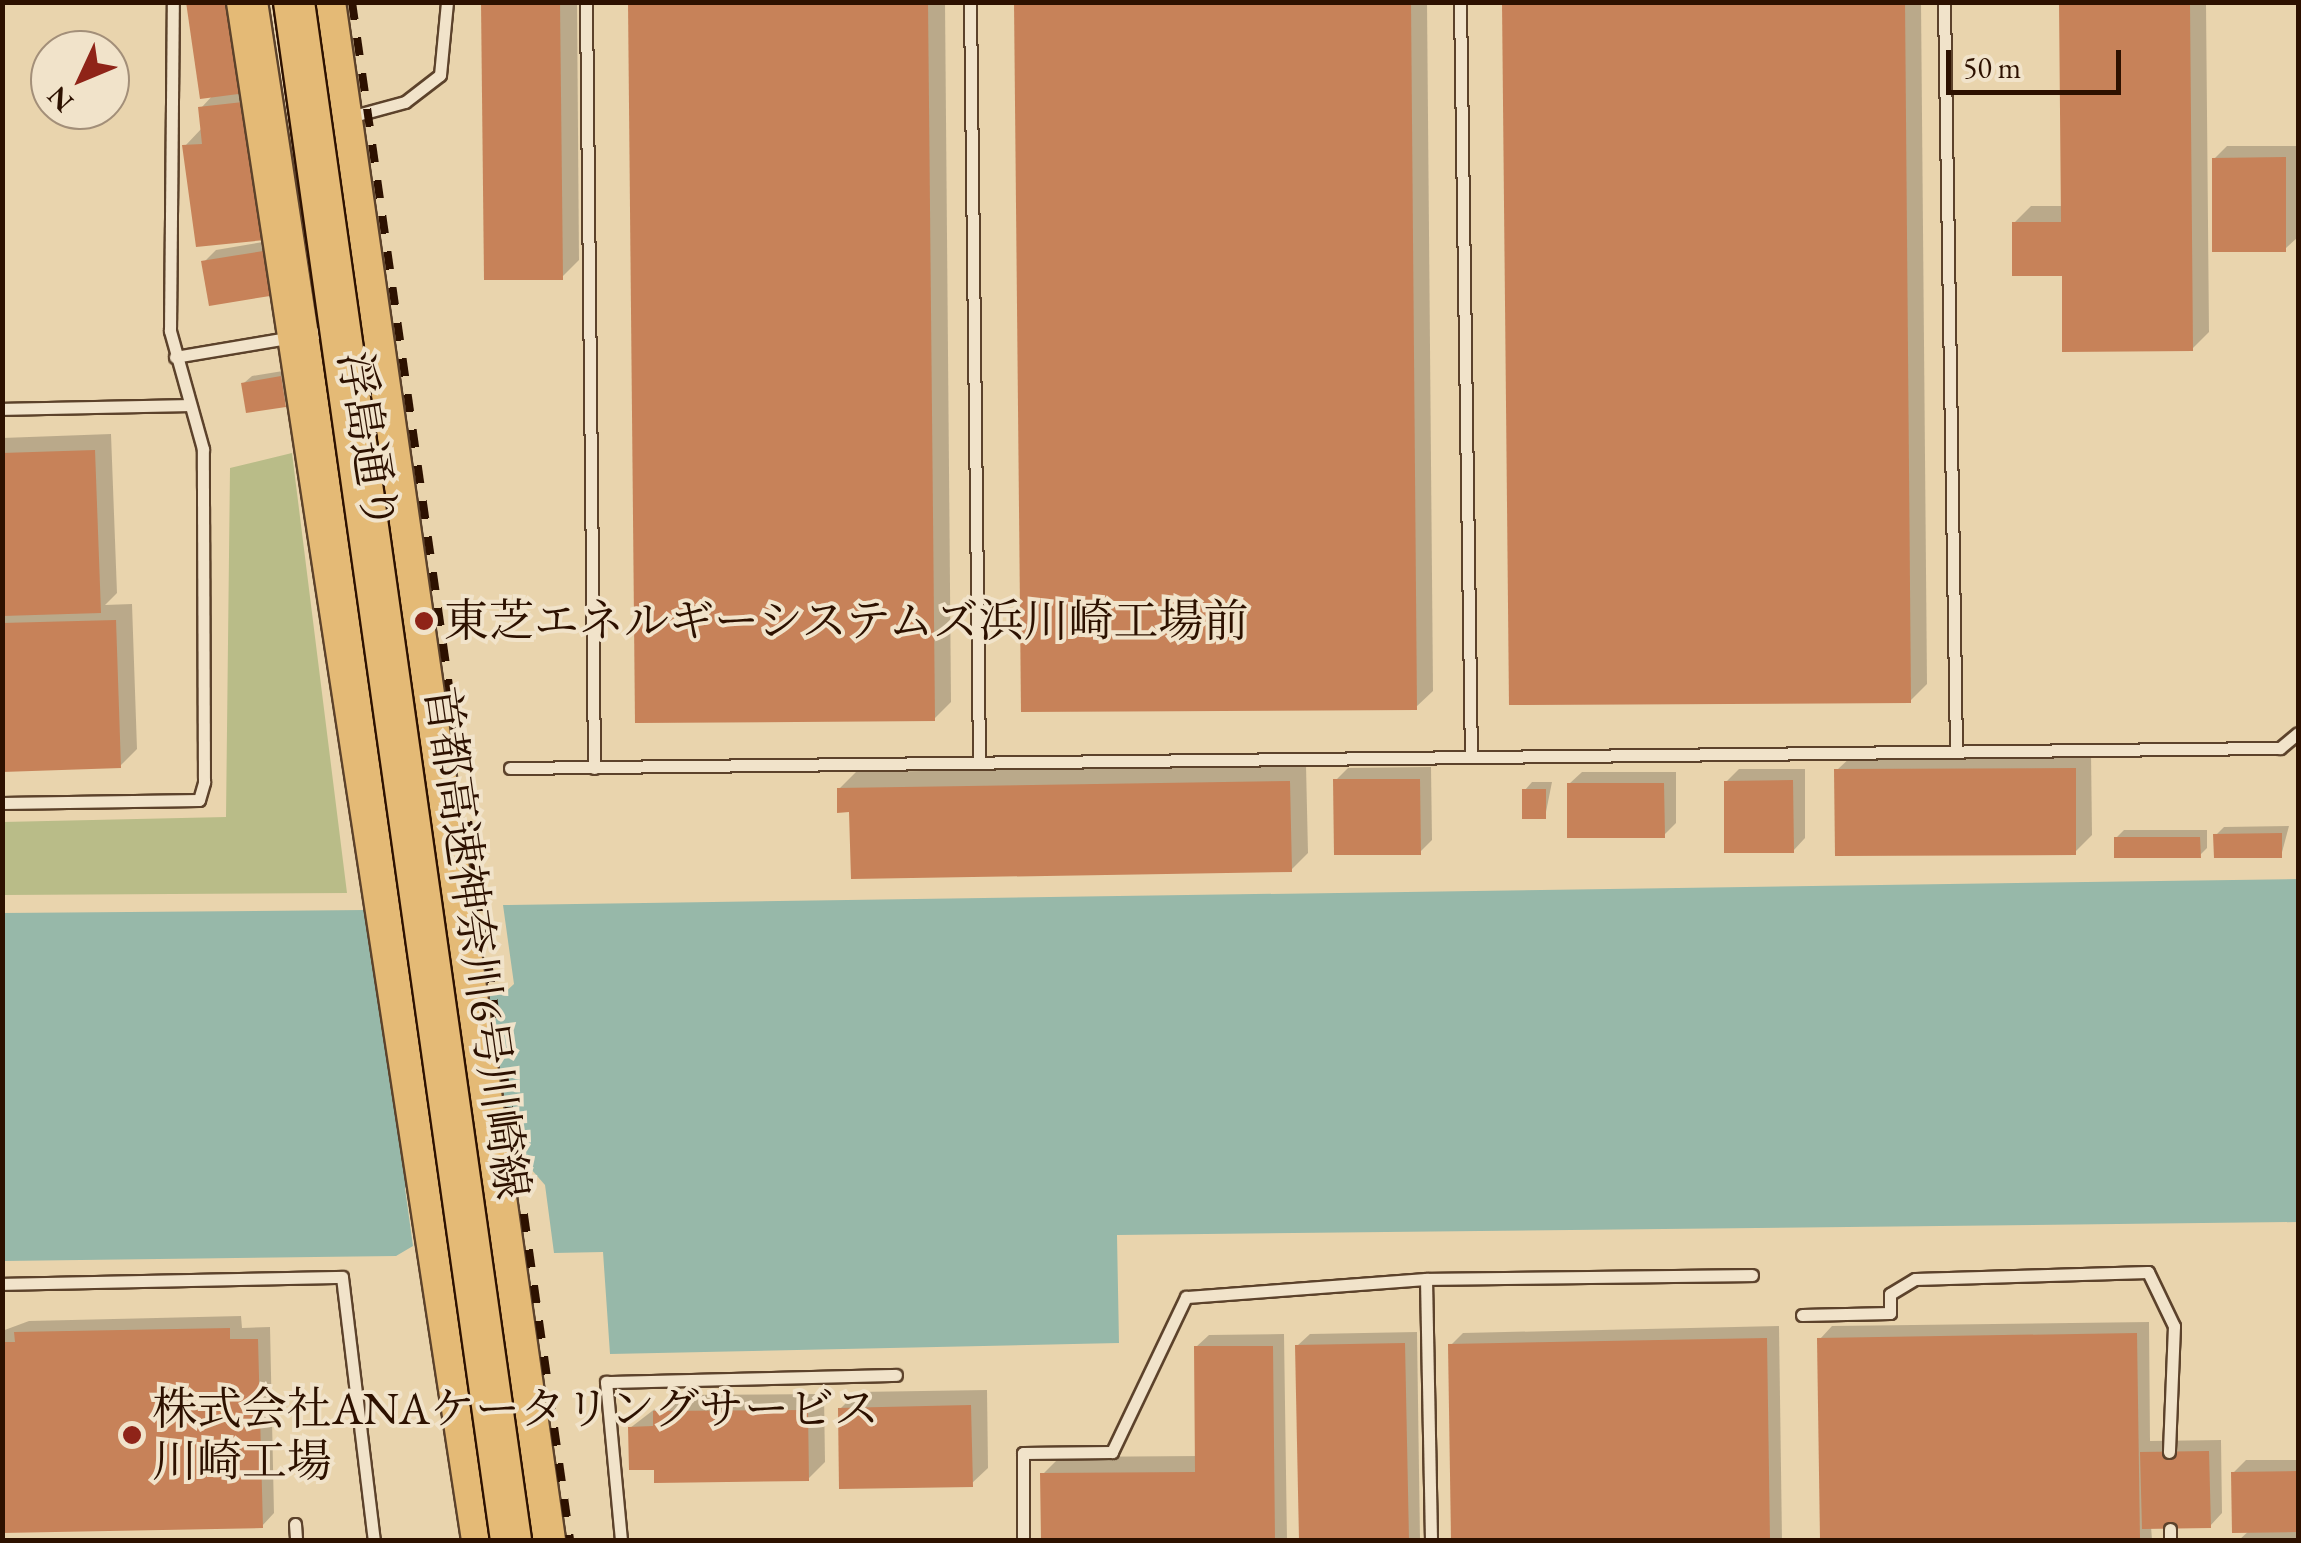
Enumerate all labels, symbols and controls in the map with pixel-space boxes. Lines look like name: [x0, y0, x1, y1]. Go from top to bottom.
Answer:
north arrow: [30, 30, 130, 130]
scale bar: [1951, 30, 2126, 92]
text: 50 m: [1963, 48, 2021, 87]
text: N: [39, 79, 81, 120]
street label: 浮島通り: [327, 348, 409, 534]
place label: 東芝エネルギーシステムズ浜川崎工場前: [444, 594, 1254, 648]
marker: 東芝エネルギーシステムズ浜川崎工場前: [413, 610, 435, 632]
street label: 首都高速神奈川6号川崎線: [414, 683, 540, 1203]
place label: 株式会社ANAケータリングサービス 川崎工場: [152, 1382, 880, 1488]
marker: 株式会社ANAケータリングサービス 川崎工場: [121, 1424, 143, 1446]

